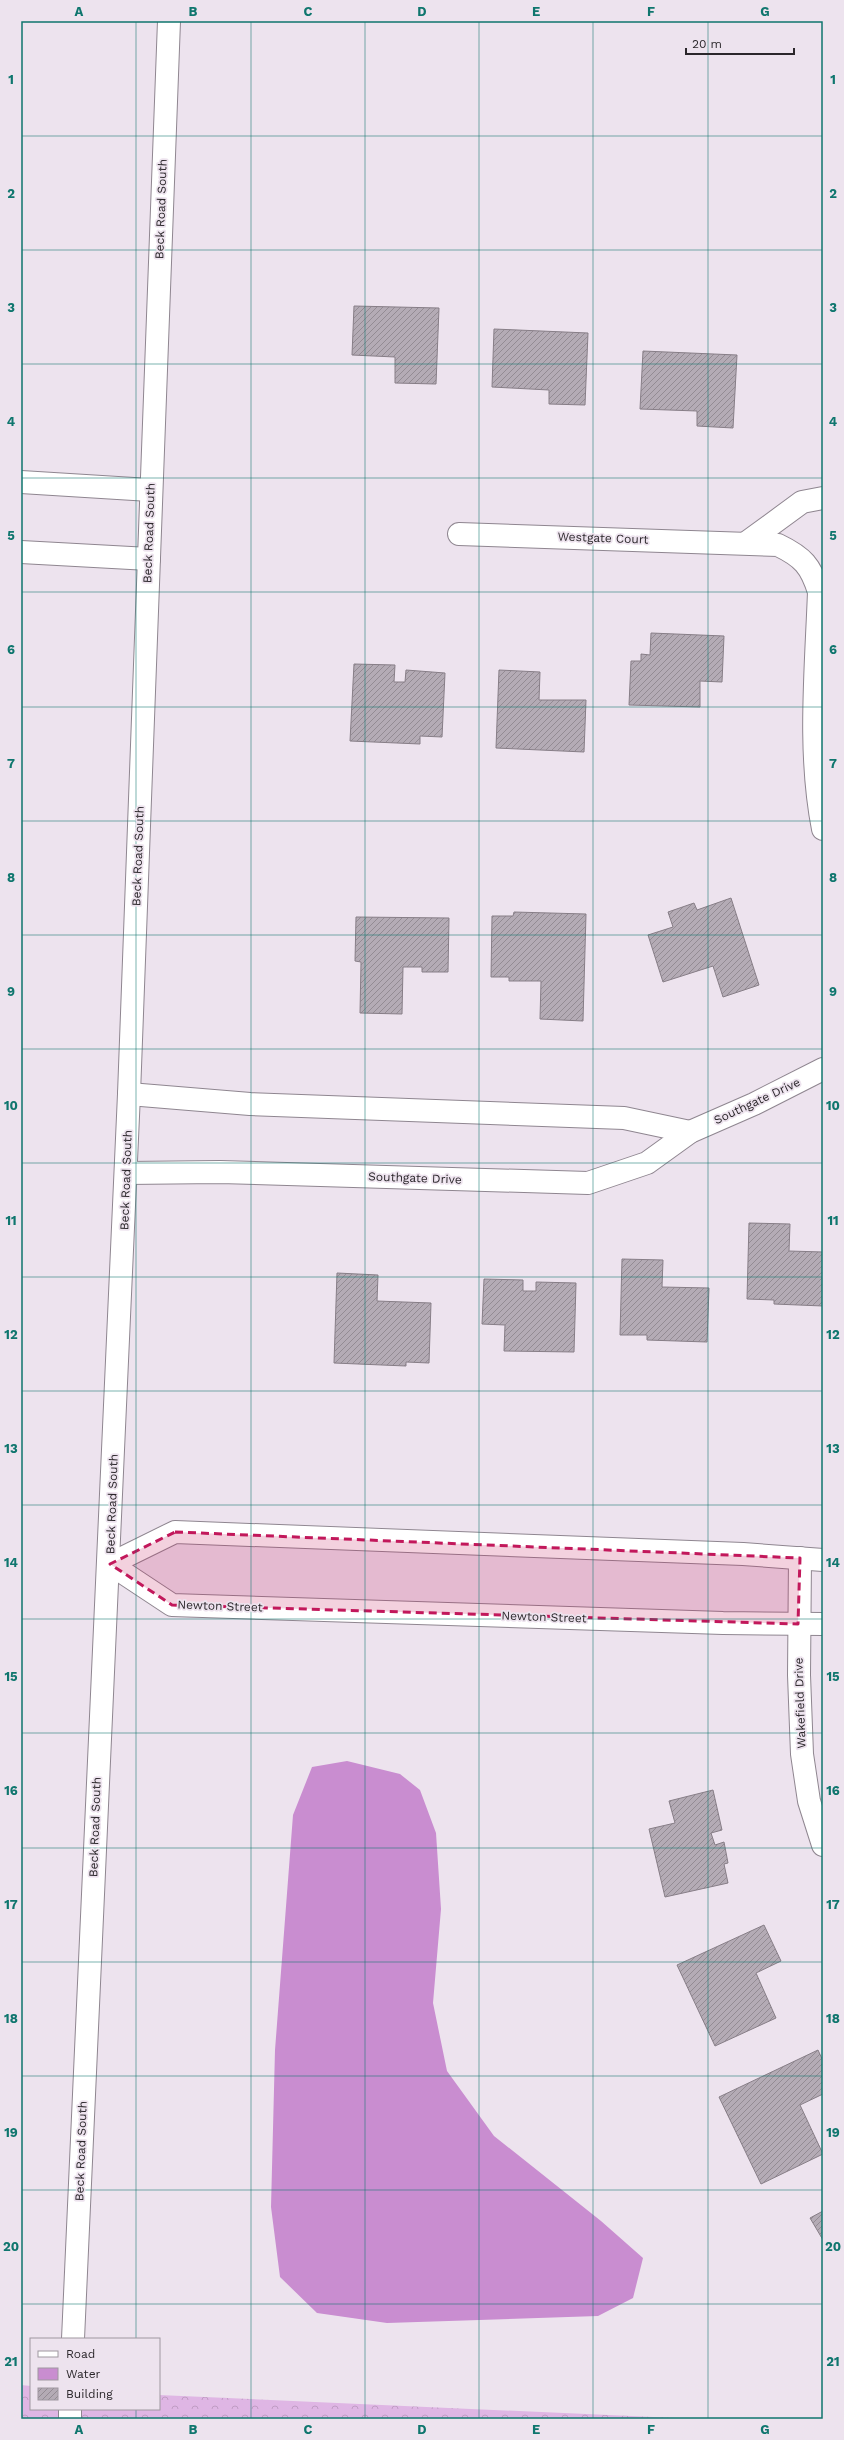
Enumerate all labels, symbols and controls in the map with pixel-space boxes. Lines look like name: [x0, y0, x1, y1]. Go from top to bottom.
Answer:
text: A: [75, 4, 84, 19]
text: B: [189, 4, 198, 19]
text: C: [304, 4, 313, 19]
text: D: [417, 4, 427, 19]
text: E: [532, 4, 540, 19]
text: F: [647, 4, 655, 19]
text: G: [760, 4, 770, 19]
scale bar: [686, 30, 794, 56]
text: 20 m: [692, 37, 722, 51]
text: 1: [8, 72, 14, 87]
text: 1: [830, 72, 836, 87]
street label: Beck Road South: [152, 159, 170, 259]
text: 2: [7, 186, 15, 201]
text: 2: [829, 186, 837, 201]
text: 3: [7, 300, 15, 315]
text: 3: [829, 300, 837, 315]
text: 4: [7, 414, 16, 429]
text: 4: [829, 414, 838, 429]
street label: Beck Road South: [140, 483, 158, 583]
text: 5: [7, 528, 15, 543]
text: 5: [829, 528, 837, 543]
street label: Westgate Court: [557, 529, 649, 547]
text: 6: [7, 642, 15, 657]
text: 6: [829, 642, 837, 657]
text: 7: [7, 756, 15, 771]
text: 7: [829, 756, 837, 771]
street label: Beck Road South: [129, 806, 147, 906]
text: 8: [7, 870, 15, 885]
text: 8: [829, 870, 837, 885]
text: 9: [7, 984, 15, 999]
text: 9: [829, 984, 837, 999]
street label: Southgate Drive: [712, 1075, 802, 1127]
text: 10: [4, 1098, 18, 1113]
text: 10: [826, 1098, 840, 1113]
street label: Beck Road South: [117, 1130, 135, 1230]
street label: Southgate Drive: [368, 1169, 462, 1187]
text: 11: [5, 1213, 17, 1228]
text: 11: [827, 1213, 839, 1228]
text: 12: [4, 1327, 18, 1342]
text: 12: [826, 1327, 840, 1342]
text: 13: [4, 1441, 18, 1456]
text: 13: [826, 1441, 840, 1456]
street label: Beck Road South: [103, 1454, 121, 1554]
text: 14: [4, 1555, 19, 1570]
text: 14: [826, 1555, 841, 1570]
street label: Newton Street: [177, 1598, 263, 1614]
street label: Newton Street: [501, 1609, 587, 1625]
street label: Wakefield Drive: [791, 1657, 809, 1749]
text: 15: [4, 1669, 18, 1684]
text: 15: [826, 1669, 840, 1684]
street label: Beck Road South: [86, 1777, 104, 1877]
text: 16: [4, 1783, 18, 1798]
text: 16: [826, 1783, 840, 1798]
text: 17: [4, 1897, 18, 1912]
text: 17: [826, 1897, 840, 1912]
text: 18: [4, 2011, 18, 2026]
text: 18: [826, 2011, 840, 2026]
street label: Beck Road South: [72, 2101, 90, 2201]
text: 19: [4, 2125, 18, 2140]
text: 19: [826, 2125, 840, 2140]
text: 20: [3, 2239, 19, 2254]
text: 20: [825, 2239, 841, 2254]
legend: [30, 2338, 160, 2410]
text: Road: [66, 2347, 95, 2361]
text: 21: [4, 2354, 18, 2369]
text: 21: [826, 2354, 840, 2369]
text: Water: [66, 2367, 101, 2381]
text: Building: [66, 2387, 113, 2401]
text: A: [75, 2422, 84, 2437]
text: B: [189, 2422, 198, 2437]
text: C: [304, 2422, 313, 2437]
text: D: [417, 2422, 427, 2437]
text: E: [532, 2422, 540, 2437]
text: F: [647, 2422, 655, 2437]
text: G: [760, 2422, 770, 2437]

